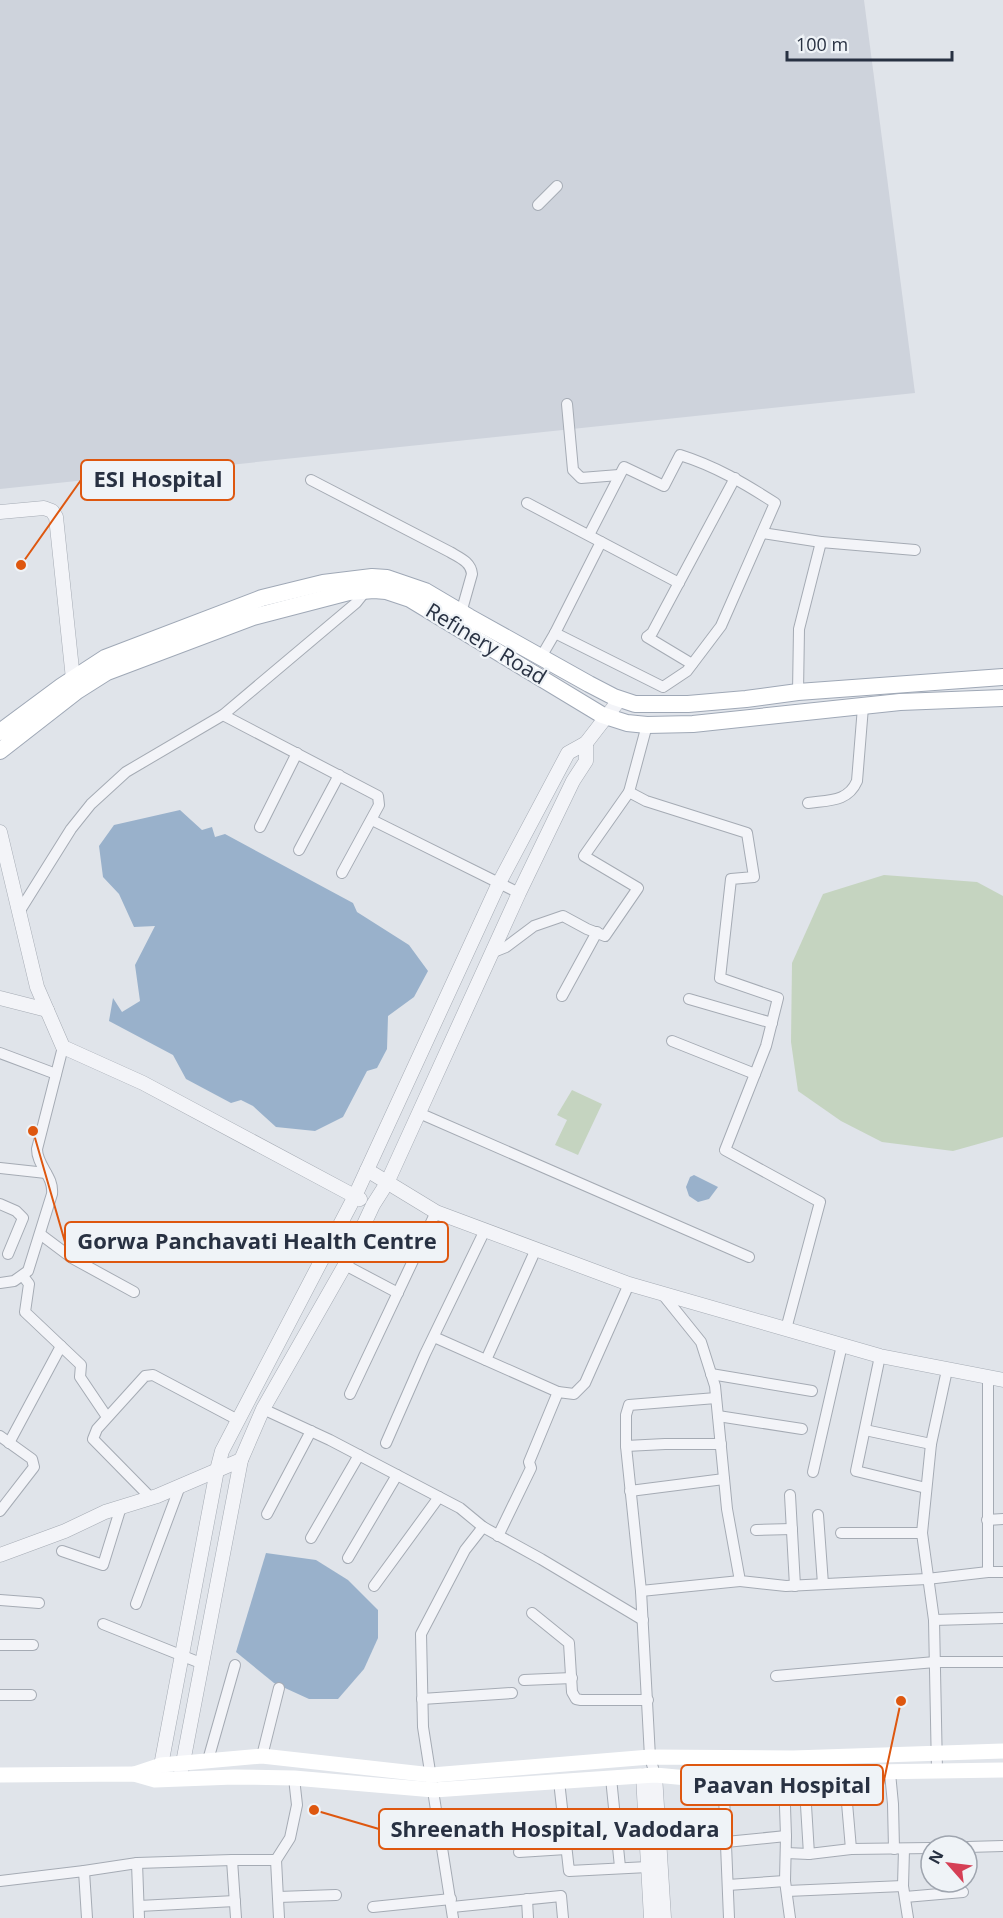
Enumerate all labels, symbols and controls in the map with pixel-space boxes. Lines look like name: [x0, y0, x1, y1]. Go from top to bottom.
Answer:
scale bar: [787, 24, 952, 62]
text: 100 m: [796, 32, 848, 56]
callout: ESI Hospital: [81, 460, 234, 500]
text: ESI Hospital: [93, 463, 223, 493]
street label: Refinery Road: [421, 596, 552, 690]
callout: Gorwa Panchavati Health Centre: [65, 1222, 448, 1262]
text: Gorwa Panchavati Health Centre: [77, 1225, 437, 1255]
callout: Paavan Hospital: [681, 1765, 883, 1805]
text: Paavan Hospital: [693, 1769, 871, 1799]
callout: Shreenath Hospital, Vadodara: [379, 1809, 732, 1849]
text: Shreenath Hospital, Vadodara: [390, 1813, 720, 1843]
north arrow: [919, 1834, 979, 1894]
text: N: [923, 1846, 949, 1868]

